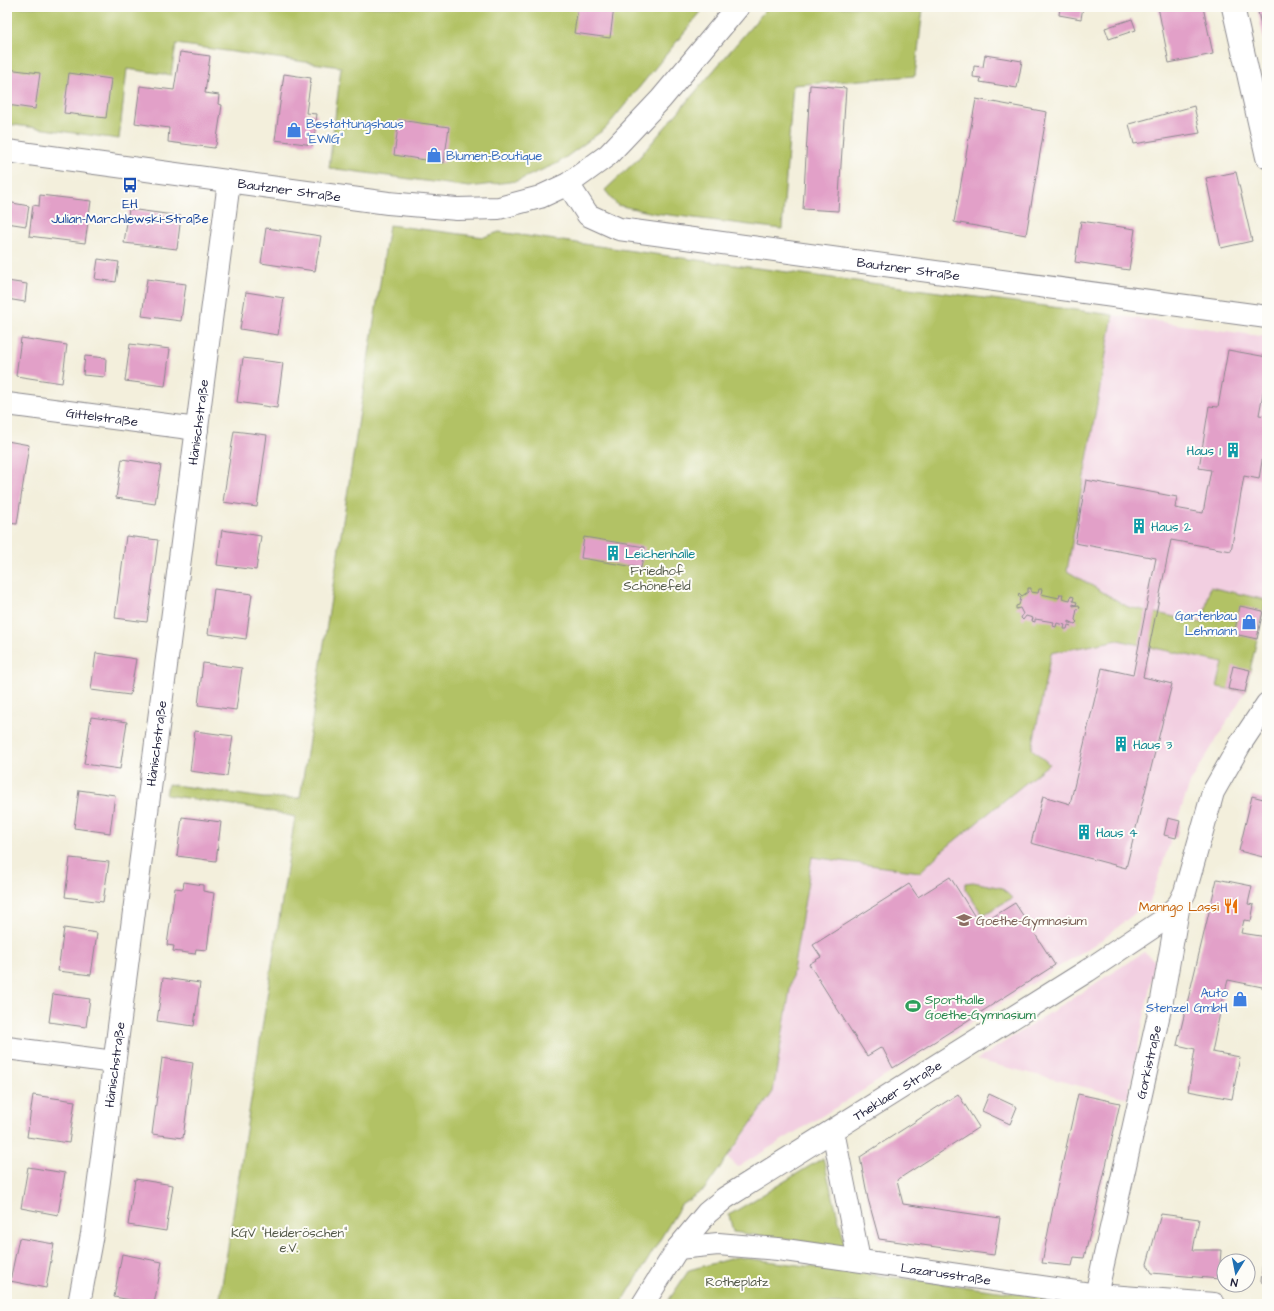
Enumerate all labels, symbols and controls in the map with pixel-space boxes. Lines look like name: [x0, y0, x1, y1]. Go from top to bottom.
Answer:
place label: Bestattungshaus "EWIG": [306, 115, 404, 148]
shop icon: Bestattungshaus "EWIG": [285, 121, 303, 139]
shop icon: Blumen-Boutique: [425, 146, 443, 164]
place label: Blumen-Boutique: [446, 147, 542, 165]
street label: Bautzner Straße: [237, 175, 342, 206]
bus stop icon: EH Julian-Marchlewski-Straße: [121, 176, 139, 194]
place label: EH Julian-Marchlewski-Straße: [51, 195, 209, 228]
street label: Bautzner Straße: [856, 253, 961, 285]
street label: Hänischstraße: [184, 378, 213, 466]
street label: Gittelstraße: [65, 404, 139, 431]
building icon: Haus 1: [1224, 441, 1242, 459]
place label: Haus 1: [1187, 442, 1221, 460]
building icon: Haus 2: [1130, 517, 1148, 535]
place label: Haus 2: [1151, 518, 1192, 536]
building icon: Leichenhalle: [604, 544, 622, 562]
place label: Leichenhalle: [625, 545, 695, 563]
park label: Friedhof Schönefeld: [623, 562, 691, 595]
place label: Gartenbau Lehmann: [1175, 607, 1238, 640]
shop icon: Gartenbau Lehmann: [1240, 613, 1258, 631]
street label: Hänischstraße: [142, 700, 171, 787]
building icon: Haus 3: [1112, 735, 1130, 753]
place label: Haus 3: [1133, 736, 1173, 754]
building icon: Haus 4: [1075, 823, 1093, 841]
place label: Haus 4: [1096, 824, 1138, 842]
restaurant icon: Manngo Lassi: [1222, 897, 1240, 915]
place label: Manngo Lassi: [1139, 898, 1219, 917]
school or university icon: Goethe-Gymnasium: [955, 911, 973, 929]
place label: Goethe-Gymnasium: [976, 912, 1088, 931]
place label: Auto Stenzel GmbH: [1146, 984, 1229, 1017]
shop icon: Auto Stenzel GmbH: [1231, 990, 1249, 1008]
place label: Sporthalle Goethe-Gymnasium: [925, 991, 1037, 1025]
sports icon: Sporthalle Goethe-Gymnasium: [904, 997, 922, 1015]
street label: Hänischstraße: [101, 1021, 130, 1109]
street label: Gorkistraße: [1132, 1023, 1166, 1101]
street label: Theklaer Straße: [850, 1056, 945, 1126]
park label: KGV "Heideröschen" e.V.: [231, 1224, 347, 1257]
north arrow: [1216, 1253, 1256, 1293]
street label: Lazarusstraße: [899, 1259, 992, 1290]
park label: Rotheplatz: [706, 1273, 769, 1291]
text: N: [1230, 1274, 1239, 1290]

